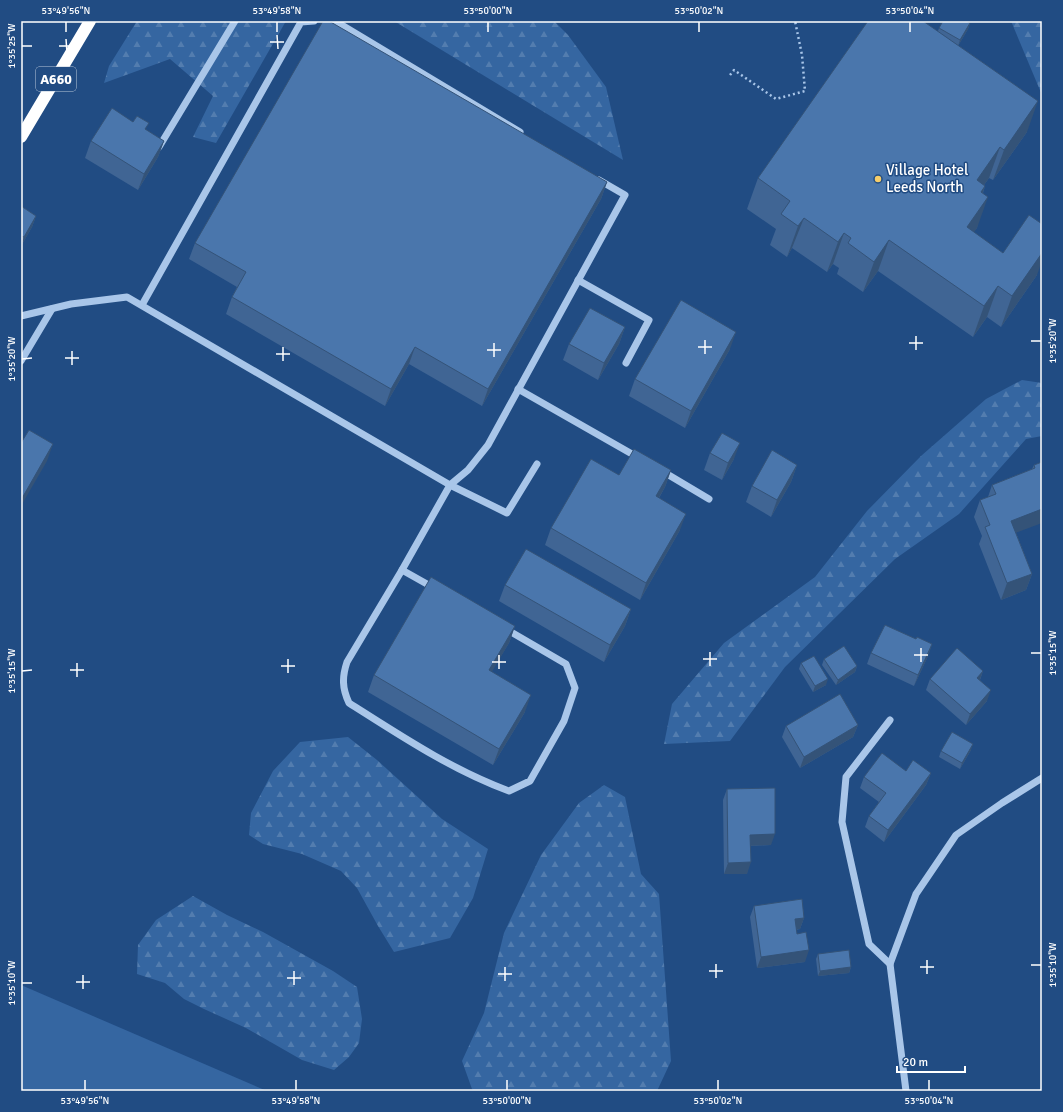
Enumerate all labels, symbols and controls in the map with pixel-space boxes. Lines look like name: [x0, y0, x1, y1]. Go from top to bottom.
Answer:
text: 53°49'56"N: [42, 5, 90, 17]
text: 53°49'58"N: [253, 5, 301, 17]
text: 53°50'00"N: [464, 5, 512, 17]
text: 53°50'02"N: [675, 5, 723, 17]
text: 53°50'04"N: [886, 5, 934, 17]
text: 1°35'25"W: [6, 23, 18, 69]
road number: A660: [36, 67, 76, 91]
place label: Village Hotel Leeds North: [886, 161, 968, 196]
marker: Village Hotel Leeds North: [873, 174, 883, 184]
text: 1°35'20"W: [1047, 318, 1059, 364]
text: 1°35'20"W: [6, 336, 18, 382]
text: 1°35'15"W: [1047, 630, 1059, 676]
text: 1°35'15"W: [6, 648, 18, 694]
text: 1°35'10"W: [1047, 942, 1059, 988]
text: 1°35'10"W: [6, 960, 18, 1006]
scale bar: [897, 1048, 965, 1074]
text: 20 m: [903, 1055, 928, 1070]
text: 53°49'56"N: [61, 1095, 109, 1107]
text: 53°49'58"N: [272, 1095, 320, 1107]
text: 53°50'00"N: [483, 1095, 531, 1107]
text: 53°50'02"N: [694, 1095, 742, 1107]
text: 53°50'04"N: [905, 1095, 953, 1107]

